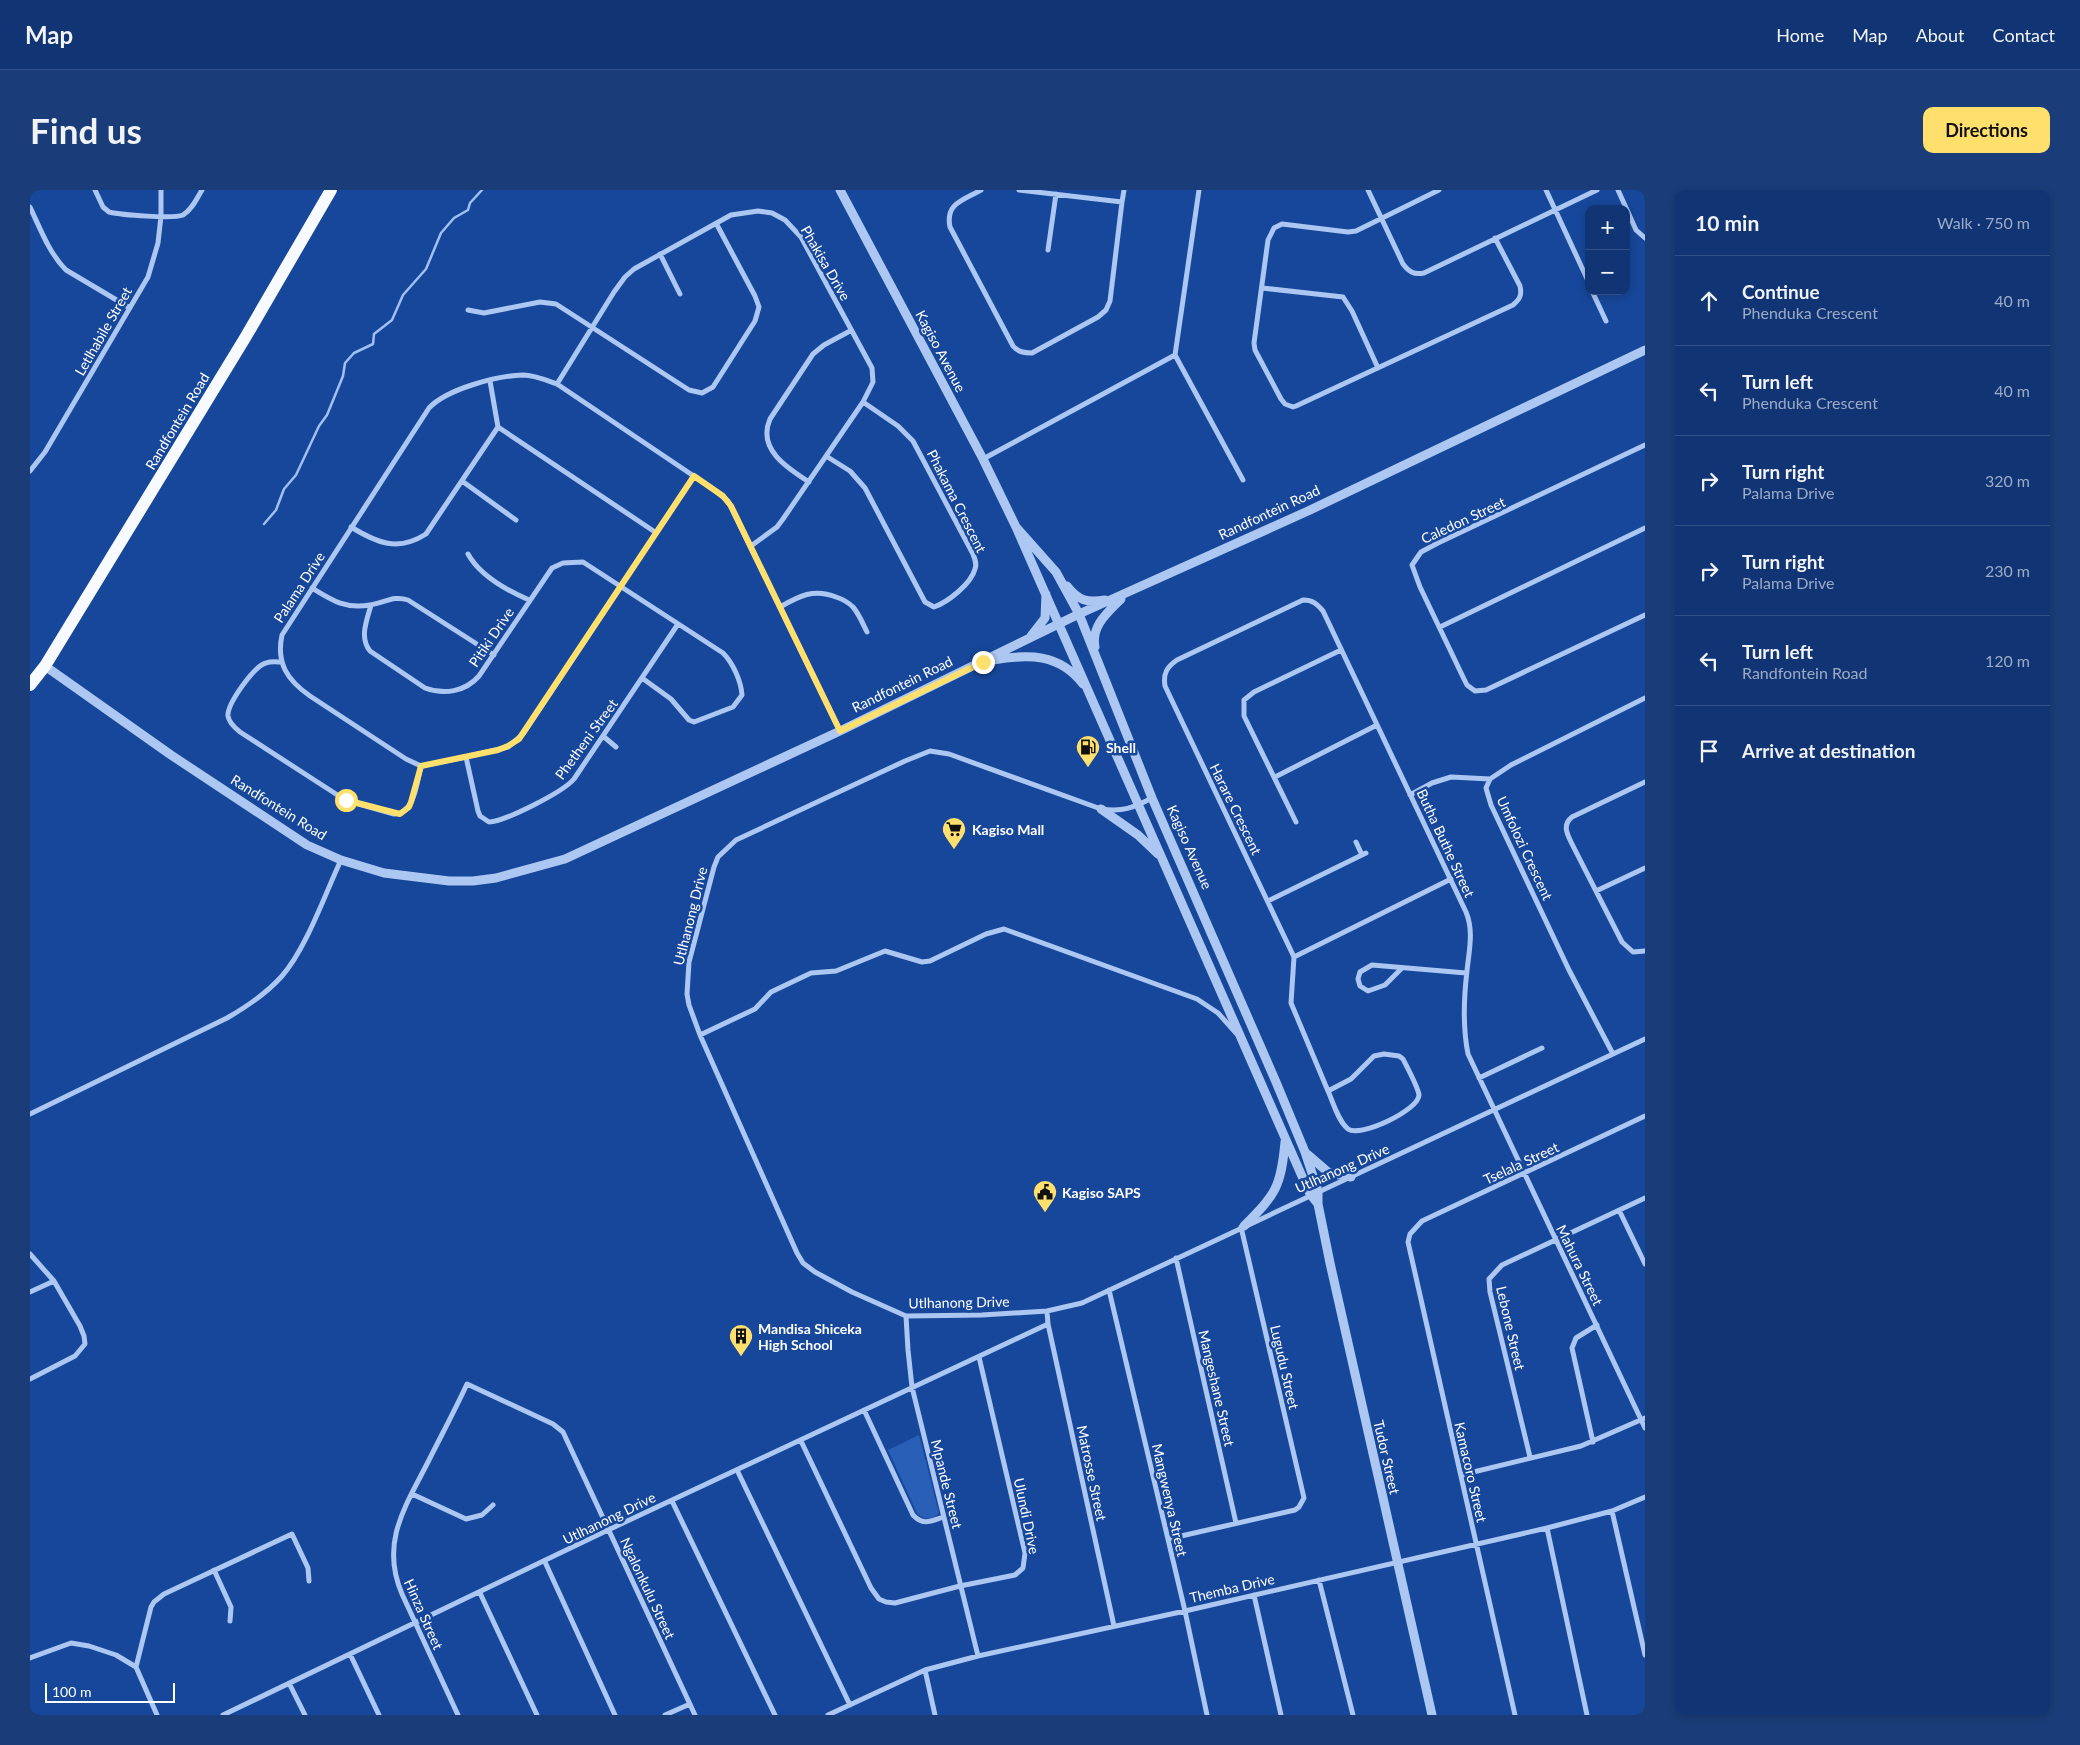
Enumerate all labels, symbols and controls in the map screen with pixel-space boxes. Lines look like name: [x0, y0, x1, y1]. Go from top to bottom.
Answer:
text: Map: [25, 20, 73, 49]
text: Home: [1776, 24, 1824, 46]
text: Map: [1852, 24, 1888, 46]
text: About: [1916, 24, 1965, 46]
text: Contact: [1993, 24, 2055, 46]
button: Directions: [1923, 107, 2050, 153]
text: Find us: [30, 109, 142, 151]
map controls: [1585, 205, 1630, 295]
button: +: [1585, 205, 1630, 250]
text: 10 min: [1695, 210, 1759, 235]
text: Walk · 750 m: [1937, 213, 2030, 232]
street label: Phakisa Drive: [798, 223, 854, 303]
button: −: [1585, 250, 1630, 295]
text: Continue: [1742, 280, 1820, 303]
street label: Letlhabile Street: [71, 284, 135, 378]
icon: ahead: [1695, 287, 1723, 315]
text: 40 m: [1994, 291, 2030, 310]
text: Phenduka Crescent: [1742, 303, 1878, 322]
street label: Kagiso Avenue: [912, 307, 970, 395]
street label: Randfontein Road: [141, 370, 213, 472]
text: Turn left: [1742, 370, 1813, 393]
icon: left: [1695, 377, 1723, 405]
text: 40 m: [1994, 381, 2030, 400]
text: Phenduka Crescent: [1742, 393, 1878, 412]
street label: Phakama Crescent: [924, 447, 990, 555]
text: Turn right: [1742, 460, 1824, 483]
icon: right: [1695, 467, 1723, 495]
text: 320 m: [1985, 471, 2030, 490]
street label: Randfontein Road: [1216, 481, 1322, 543]
text: Palama Drive: [1742, 483, 1834, 502]
street label: Caledon Street: [1418, 493, 1508, 547]
street label: Palama Drive: [270, 548, 328, 626]
text: Turn right: [1742, 550, 1824, 573]
icon: right: [1695, 557, 1723, 585]
text: 230 m: [1985, 561, 2030, 580]
text: Palama Drive: [1742, 573, 1834, 592]
street label: Pitiki Drive: [465, 604, 517, 670]
text: Turn left: [1742, 640, 1813, 663]
icon: left: [1695, 647, 1723, 675]
route end: [972, 651, 995, 674]
text: 120 m: [1985, 651, 2030, 670]
street label: Randfontein Road: [849, 652, 955, 716]
text: Randfontein Road: [1742, 663, 1867, 682]
street label: Phetheni Street: [551, 695, 621, 783]
fuel station icon: Shell: [1075, 734, 1101, 768]
icon: arrive: [1695, 737, 1723, 765]
place label: Shell: [1106, 739, 1136, 756]
text: Arrive at destination: [1742, 739, 1915, 762]
street label: Harare Crescent: [1207, 761, 1265, 857]
street label: Randfontein Road: [228, 771, 330, 843]
street label: Butha Buthe Street: [1413, 786, 1479, 900]
route start: [335, 789, 358, 812]
street label: Umfolozi Crescent: [1493, 793, 1557, 903]
street label: Kagiso Avenue: [1164, 802, 1216, 892]
supermarket icon: Kagiso Mall: [941, 816, 967, 850]
place label: Kagiso Mall: [972, 821, 1044, 838]
street label: Utlhanong Drive: [670, 865, 710, 967]
street label: Tselala Street: [1481, 1138, 1561, 1188]
street label: Utlhanong Drive: [1292, 1140, 1392, 1196]
public building icon: Kagiso SAPS: [1032, 1179, 1058, 1213]
place label: Kagiso SAPS: [1062, 1184, 1141, 1201]
street label: Mahura Street: [1553, 1222, 1607, 1308]
street label: Lebone Street: [1493, 1284, 1529, 1372]
street label: Utlhanong Drive: [908, 1293, 1010, 1311]
place label: Mandisa Shiceka High School: [758, 1320, 862, 1353]
building icon: Mandisa Shiceka High School: [728, 1323, 754, 1357]
street label: Lugudu Street: [1267, 1323, 1303, 1411]
street label: Mangeshane Street: [1195, 1328, 1239, 1448]
street label: Tudor Street: [1370, 1418, 1404, 1496]
street label: Kamacoro Street: [1451, 1420, 1491, 1524]
street label: Matrosse Street: [1074, 1424, 1110, 1522]
street label: Mpande Street: [928, 1438, 966, 1530]
street label: Mangwenya Street: [1149, 1442, 1191, 1558]
street label: Ulundi Drive: [1011, 1476, 1043, 1556]
street label: Utlhanong Drive: [560, 1488, 658, 1548]
street label: Ngalonkulu Street: [617, 1534, 679, 1642]
street label: Themba Drive: [1188, 1570, 1276, 1606]
street label: Hinza Street: [401, 1576, 447, 1652]
scale bar: [45, 1680, 175, 1703]
text: 100 m: [52, 1683, 91, 1700]

